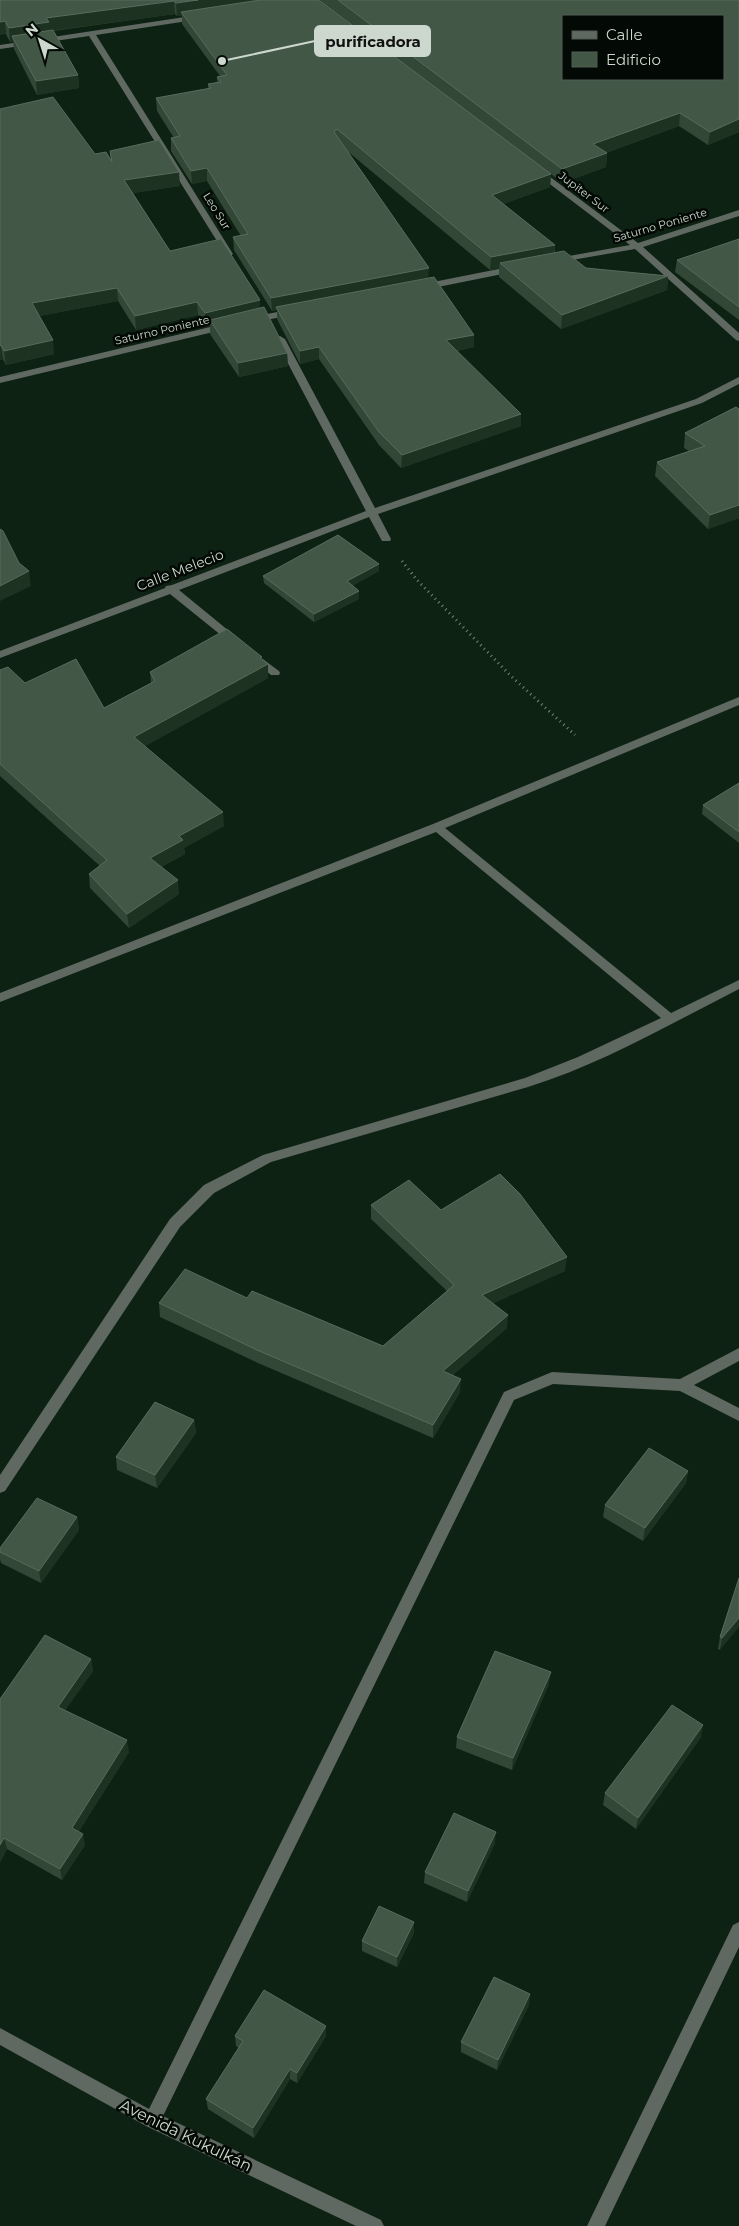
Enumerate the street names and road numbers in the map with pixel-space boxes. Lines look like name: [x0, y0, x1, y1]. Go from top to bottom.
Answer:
street label: Jupiter Sur: [555, 168, 612, 216]
street label: Leo Sur: [200, 190, 234, 232]
street label: Saturno Poniente: [612, 205, 709, 245]
street label: Saturno Poniente: [113, 312, 211, 348]
street label: Calle Melecio: [134, 545, 226, 595]
street label: Avenida Kukulkán: [117, 2095, 255, 2176]

